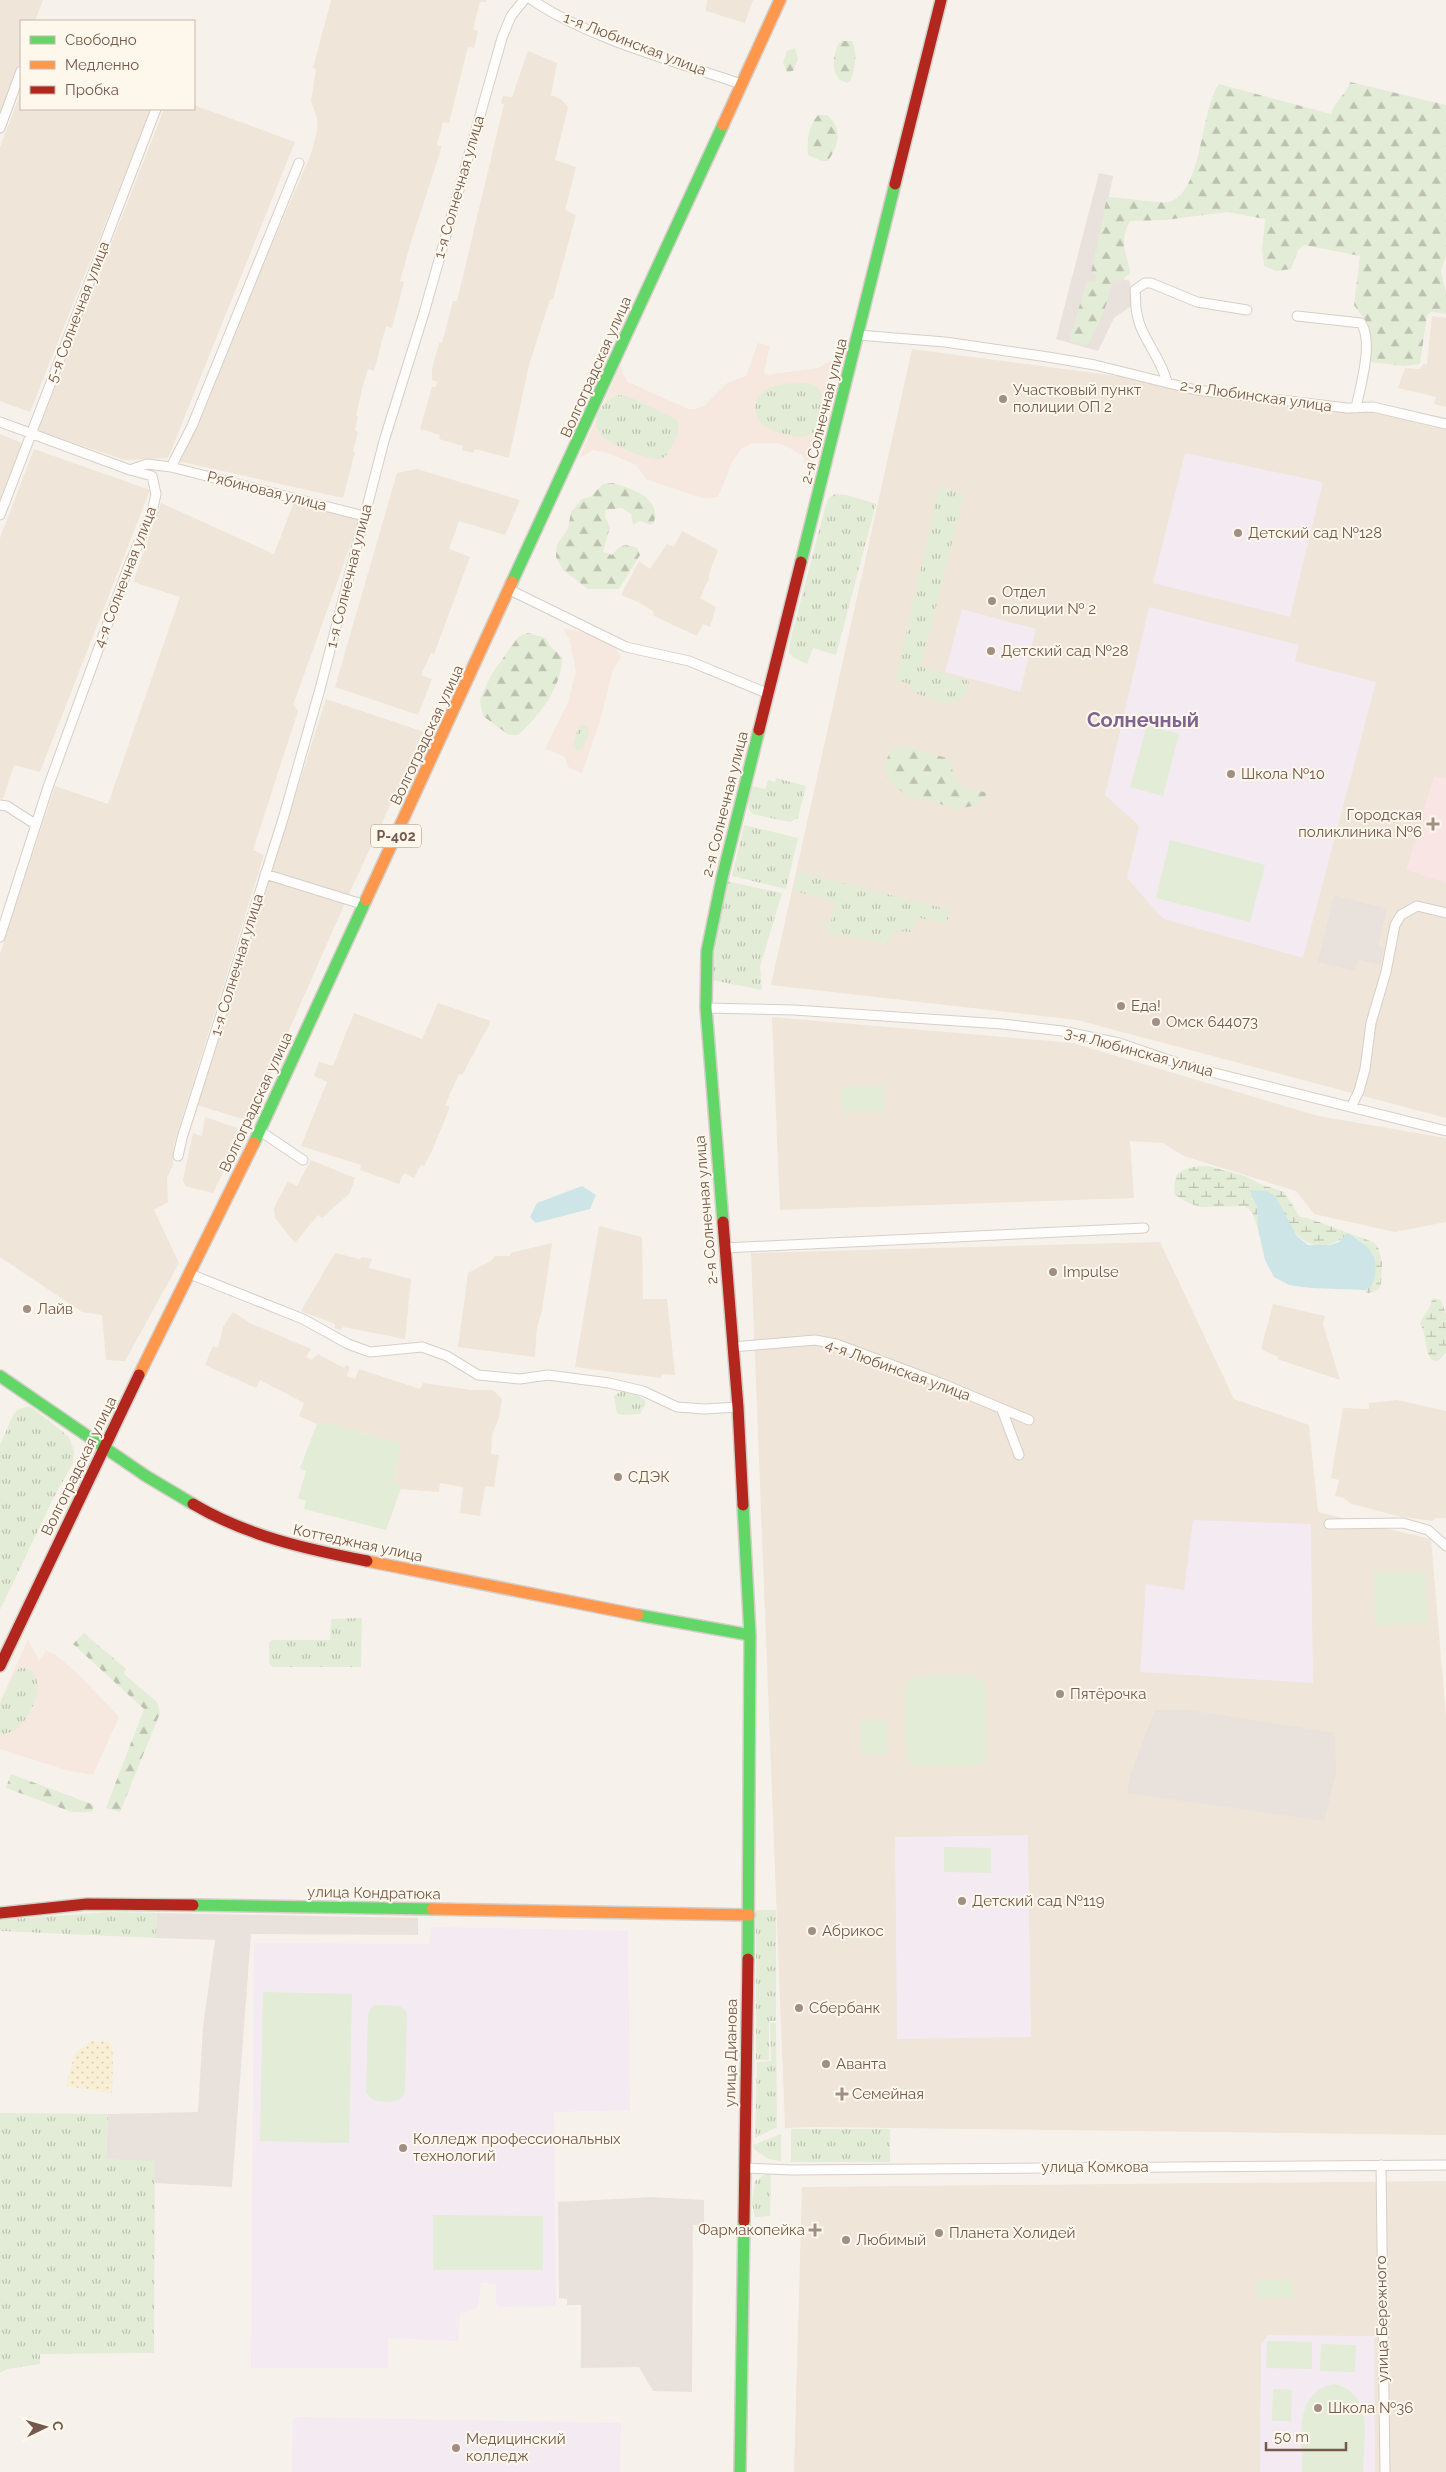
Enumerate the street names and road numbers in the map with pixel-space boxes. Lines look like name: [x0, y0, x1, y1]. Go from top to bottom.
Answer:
street label: 1-я Любинская улица: [561, 8, 709, 80]
street label: 1-я Солнечная улица: [430, 113, 488, 261]
street label: 5-я Солнечная улица: [43, 239, 113, 385]
street label: Волгоградская улица: [557, 294, 635, 440]
street label: 2-я Солнечная улица: [797, 336, 851, 486]
street label: 2-я Любинская улица: [1179, 376, 1333, 416]
street label: Рябиновая улица: [205, 467, 329, 515]
street label: 1-я Солнечная улица: [322, 502, 376, 650]
street label: 4-я Солнечная улица: [90, 504, 160, 650]
street label: Волгоградская улица: [387, 662, 467, 808]
street label: 2-я Солнечная улица: [698, 729, 752, 879]
road number: Р-402: [371, 824, 421, 848]
street label: 1-я Солнечная улица: [207, 892, 267, 1038]
street label: 3-я Любинская улица: [1063, 1023, 1215, 1081]
street label: Волгоградская улица: [216, 1029, 296, 1175]
street label: 2-я Солнечная улица: [691, 1135, 721, 1285]
street label: 4-я Любинская улица: [823, 1335, 973, 1405]
street label: Волгоградская улица: [37, 1394, 121, 1538]
street label: Коттеджная улица: [291, 1520, 425, 1566]
street label: улица Кондратюка: [307, 1883, 441, 1903]
street label: улица Дианова: [721, 1999, 741, 2107]
street label: улица Комкова: [1041, 2158, 1149, 2176]
street label: улица Бережного: [1372, 2255, 1392, 2383]

